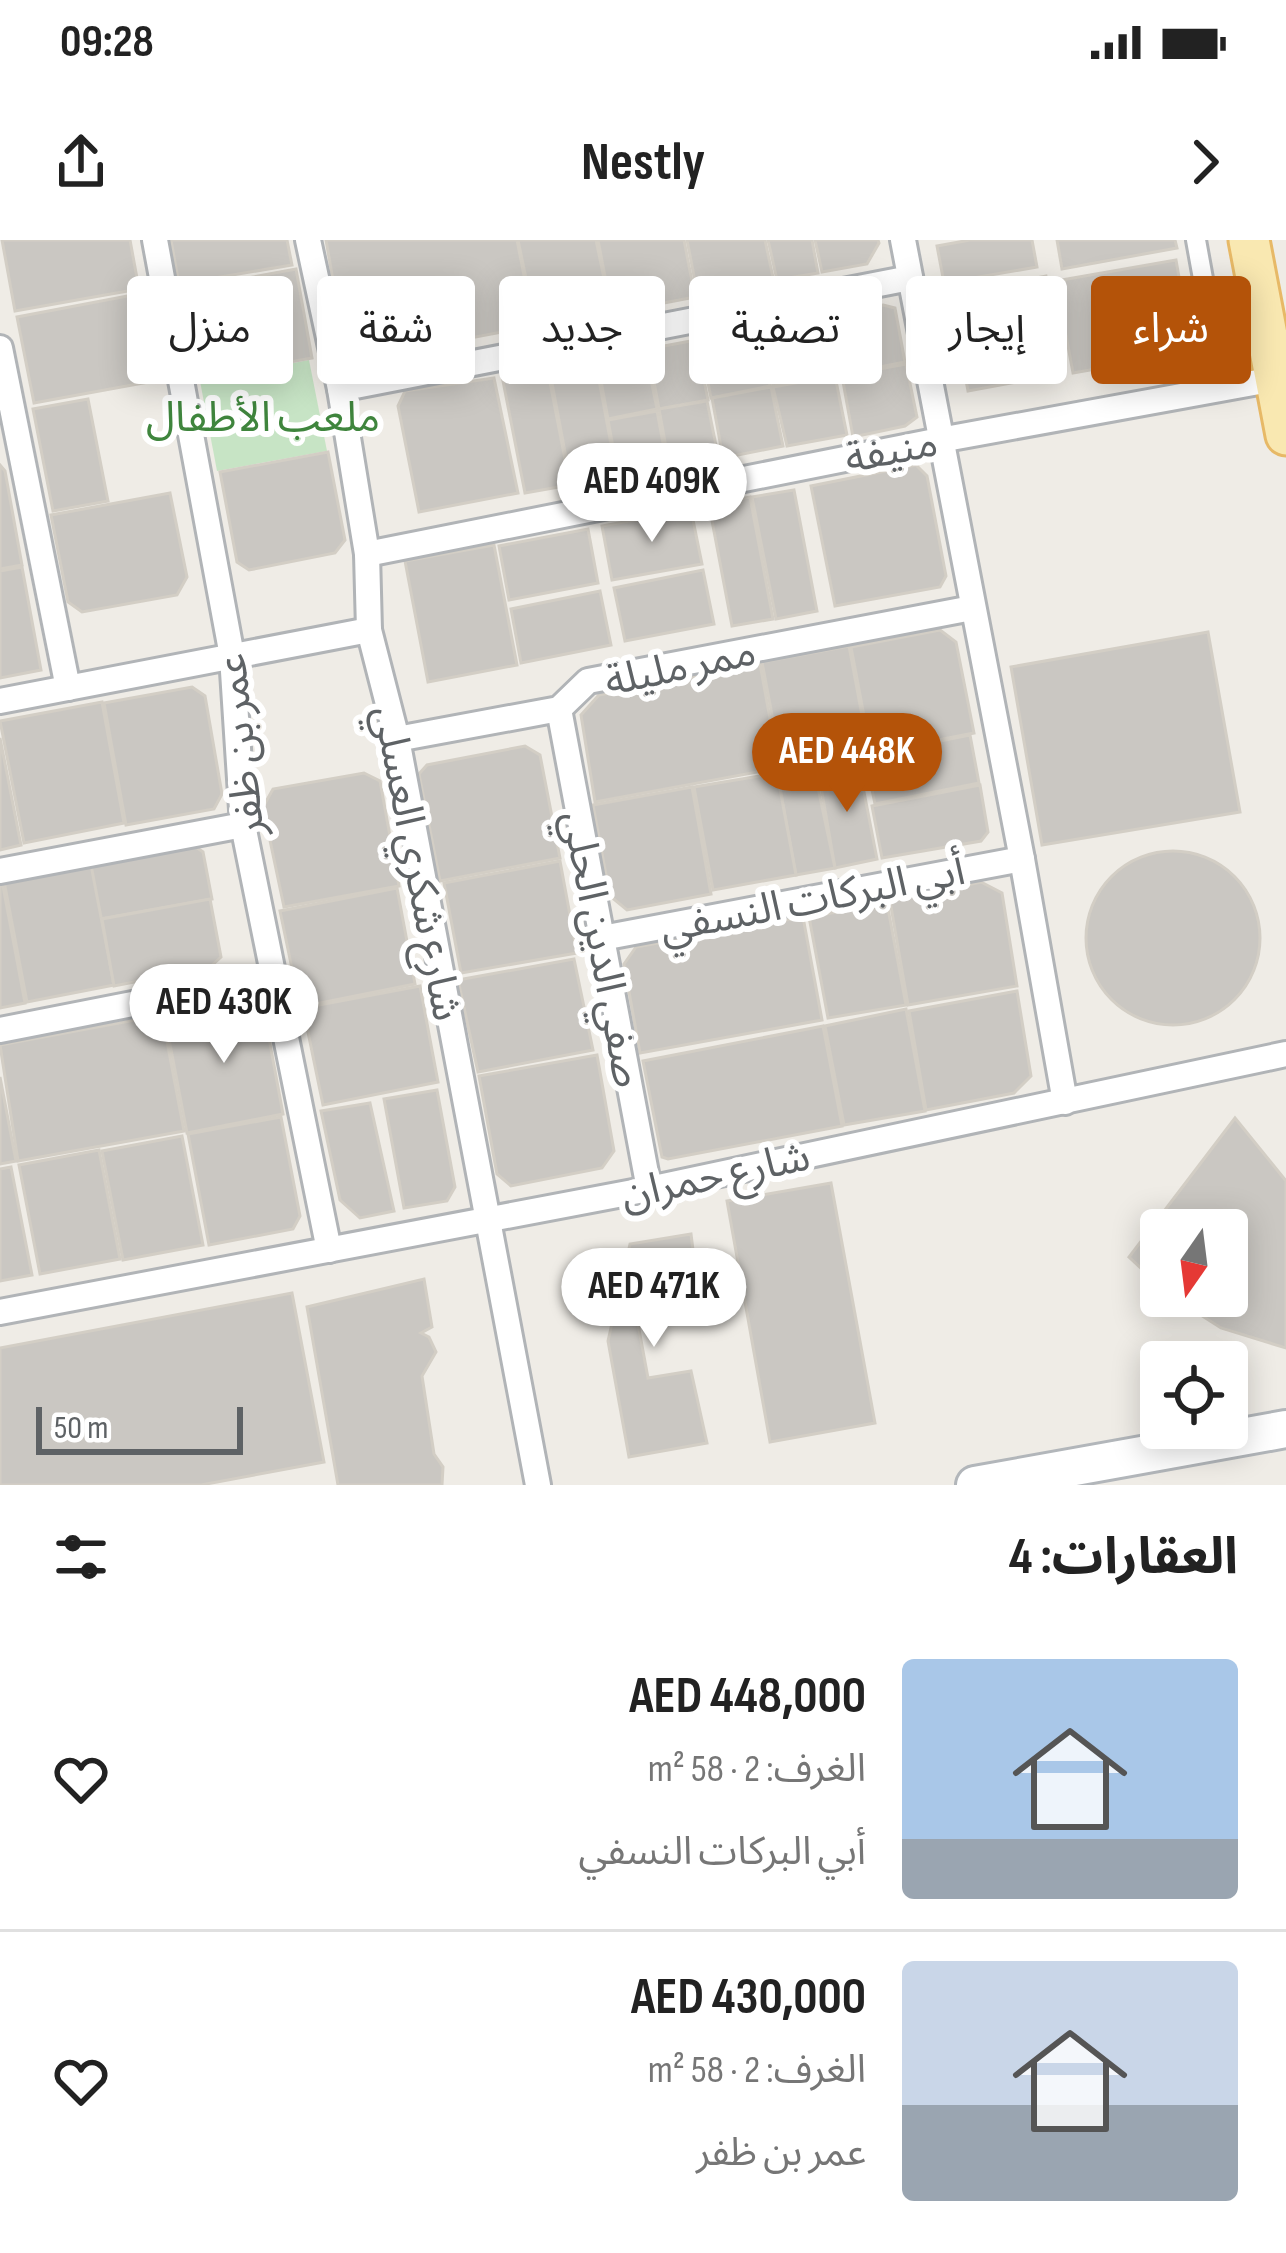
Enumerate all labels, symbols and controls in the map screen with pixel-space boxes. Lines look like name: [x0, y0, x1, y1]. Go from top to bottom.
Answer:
text: 09:28: [60, 15, 154, 70]
icon: share: [48, 129, 114, 195]
icon: forward: [1172, 129, 1238, 195]
text: Nestly: [581, 130, 705, 195]
chip: منزل: [127, 276, 293, 384]
chip: شقة: [317, 276, 475, 384]
chip: جديد: [499, 276, 665, 384]
chip: تصفية: [689, 276, 882, 384]
chip: إيجار: [906, 276, 1067, 384]
chip: شراء: [1091, 276, 1251, 384]
park label: ملعب الأطفال: [146, 393, 380, 444]
street label: منيفة: [841, 418, 942, 485]
pin: AED 409K: [528, 443, 776, 545]
text: AED 409K: [584, 458, 720, 505]
street label: ممر مليلة: [600, 627, 761, 708]
street label: عمر بن ظفر: [207, 651, 277, 841]
street label: شارع شكري العسلي: [356, 702, 472, 1026]
pin: AED 448K: [723, 713, 971, 815]
text: AED 448K: [779, 728, 915, 775]
street label: صفي الدين الحلي: [545, 807, 653, 1093]
street label: أبي البركات النسفي: [655, 844, 970, 960]
pin: AED 430K: [100, 964, 348, 1066]
text: AED 430K: [156, 979, 292, 1026]
street label: شارع حمران: [616, 1132, 816, 1225]
north arrow: [1140, 1209, 1248, 1317]
map controls: [1140, 1209, 1248, 1449]
pin: AED 471K: [530, 1248, 778, 1350]
text: AED 471K: [588, 1263, 720, 1310]
button: locate: [1140, 1341, 1248, 1449]
scale bar: [36, 1401, 243, 1454]
text: 50 m: [54, 1408, 108, 1448]
icon: filters: [48, 1524, 114, 1590]
text: العقارات: 4: [1009, 1527, 1238, 1588]
text: AED 448,000: [629, 1666, 866, 1727]
icon: home: [998, 1707, 1142, 1851]
icon: heart: [48, 1746, 114, 1812]
text: الغرف: 2 · 58 m²: [648, 1746, 866, 1793]
text: أبي البركات النسفي: [578, 1829, 866, 1876]
text: AED 430,000: [631, 1967, 866, 2028]
icon: home: [998, 2009, 1142, 2153]
text: الغرف: 2 · 58 m²: [648, 2047, 866, 2094]
icon: heart: [48, 2048, 114, 2114]
text: عمر بن ظفر: [696, 2130, 866, 2177]

